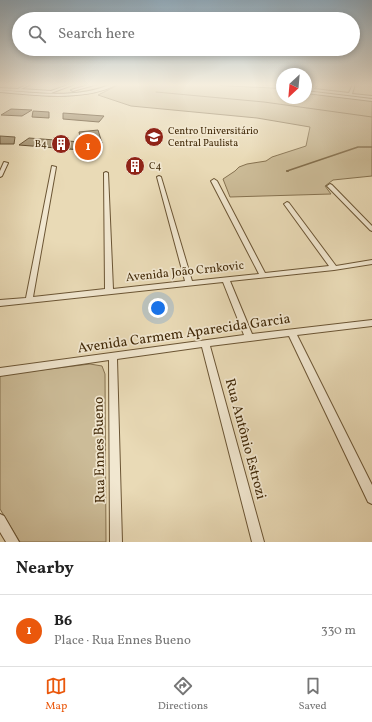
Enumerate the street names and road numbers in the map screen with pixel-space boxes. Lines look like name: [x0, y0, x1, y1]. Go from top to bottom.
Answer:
street label: Avenida João Crnkovic: [125, 258, 245, 286]
street label: Avenida Carmem Aparecida Garcia: [76, 310, 292, 358]
street label: Rua Antônio Estrozi: [220, 376, 270, 502]
street label: Rua Ennes Bueno: [90, 396, 110, 504]

